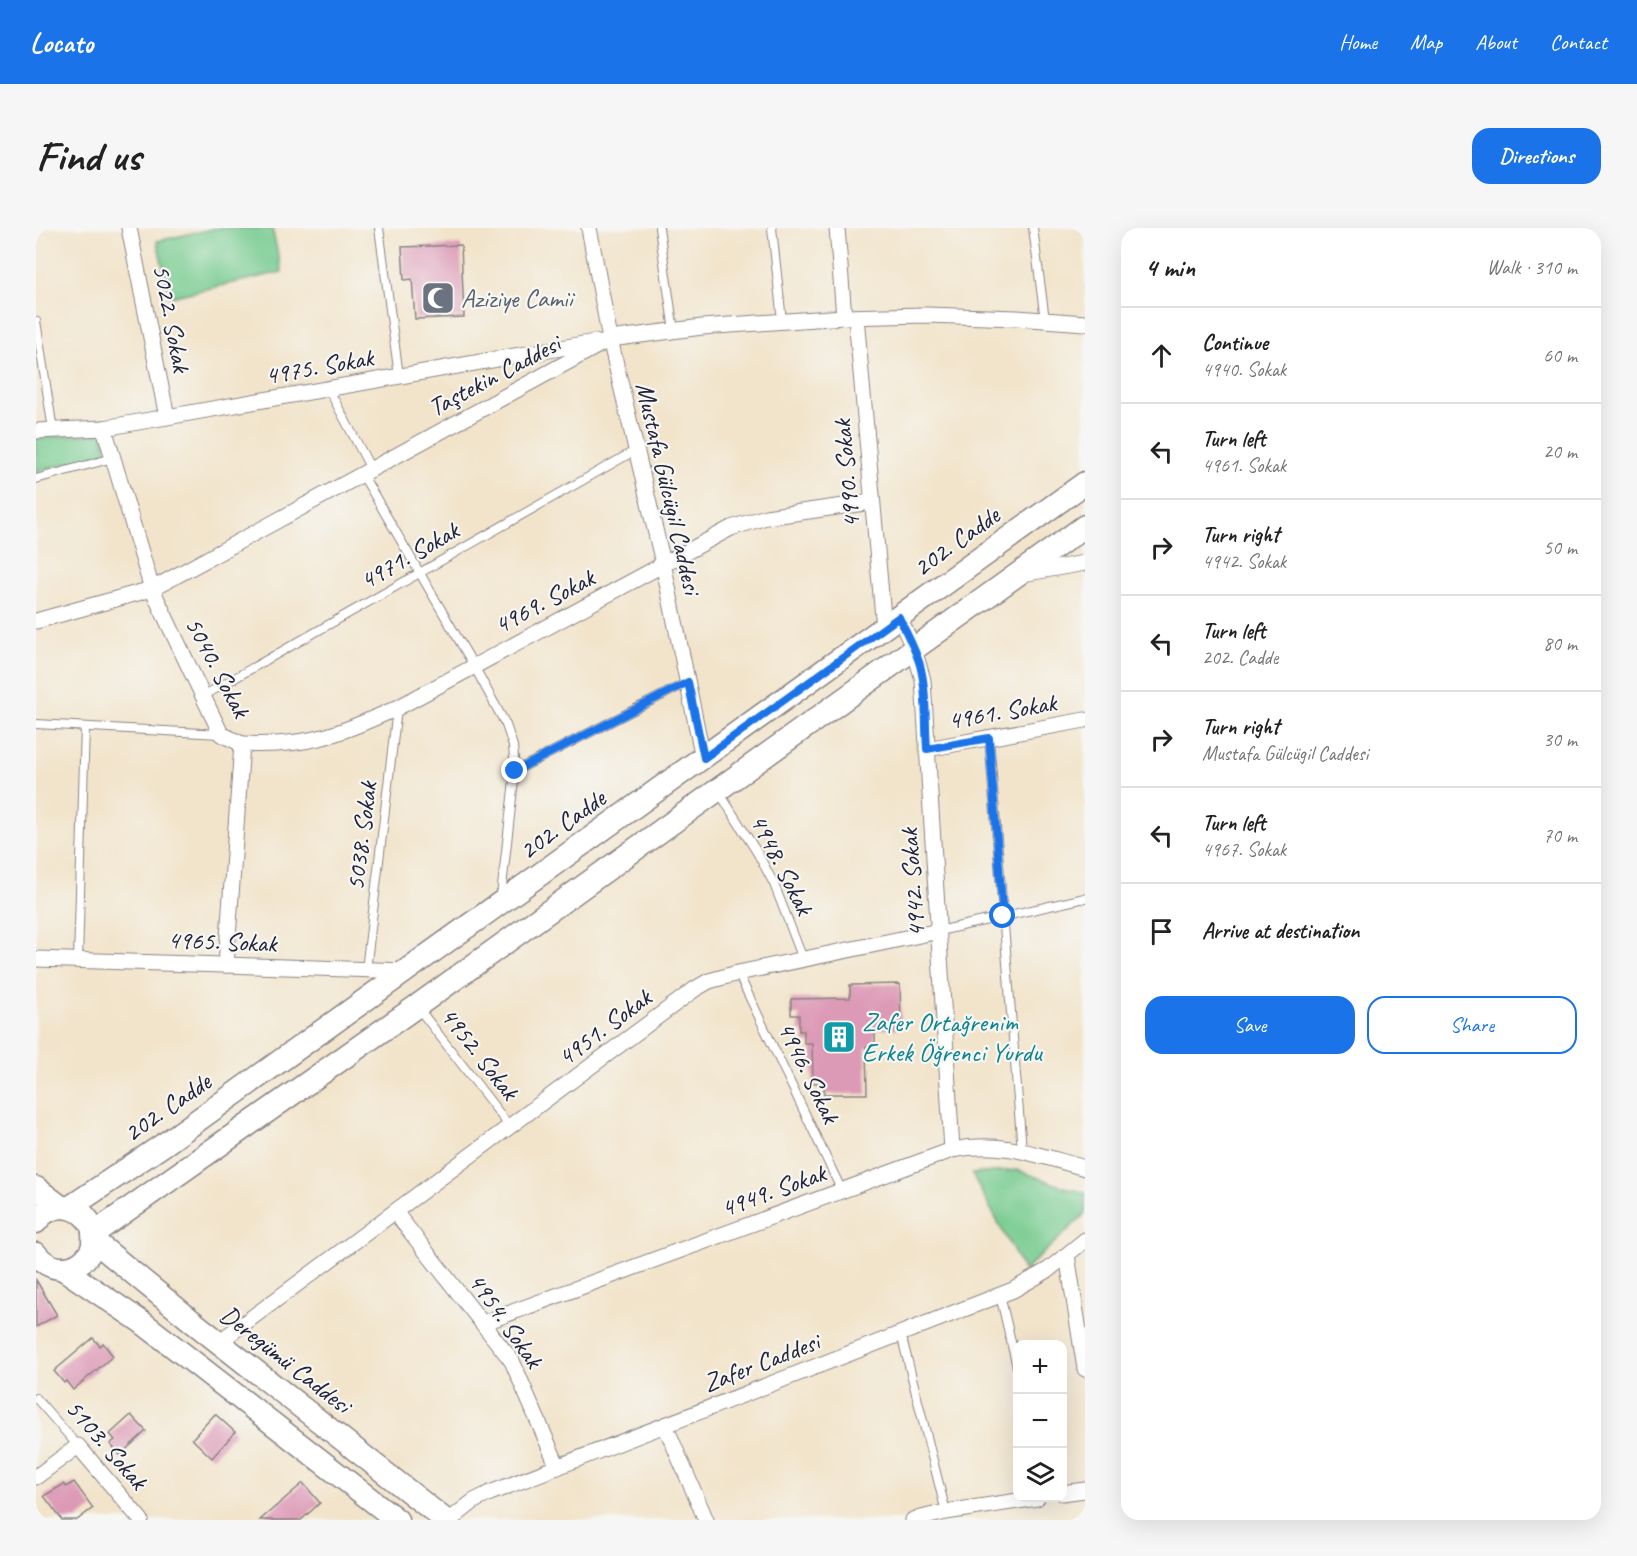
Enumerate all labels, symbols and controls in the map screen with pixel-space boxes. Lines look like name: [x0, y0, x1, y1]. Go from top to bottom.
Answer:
text: Locato: [30, 25, 93, 60]
text: Home: [1339, 29, 1377, 55]
text: Map: [1410, 29, 1442, 55]
text: About: [1475, 29, 1517, 55]
text: Contact: [1550, 29, 1607, 55]
button: Directions: [1472, 128, 1601, 184]
text: Find us: [36, 130, 141, 183]
text: 4 min: [1145, 251, 1195, 284]
text: Walk · 310 m: [1487, 255, 1577, 280]
street label: 5022. Sokak: [145, 261, 198, 376]
mosque icon: Aziziye Camii: [420, 280, 456, 316]
place label: Aziziye Camii: [461, 282, 576, 315]
street label: Taştekin Caddesi: [423, 325, 569, 424]
text: Continue: [1202, 329, 1268, 357]
icon: ahead: [1145, 339, 1178, 372]
street label: 4975. Sokak: [262, 340, 377, 392]
text: 60 m: [1543, 343, 1577, 368]
text: 4940. Sokak: [1202, 357, 1286, 382]
street label: Mustafa Gülcügil Caddesi: [628, 379, 710, 600]
street label: 4990. Sokak: [825, 417, 868, 530]
text: Turn left: [1202, 425, 1266, 453]
icon: left: [1145, 435, 1178, 468]
text: 20 m: [1543, 439, 1577, 464]
text: 4961. Sokak: [1202, 453, 1286, 478]
street label: 202. Cadde: [907, 498, 1007, 584]
street label: 4971. Sokak: [354, 513, 466, 597]
text: Turn right: [1202, 521, 1279, 549]
icon: right: [1145, 531, 1178, 564]
text: 50 m: [1543, 535, 1577, 560]
text: 4942. Sokak: [1202, 549, 1286, 574]
street label: 4969. Sokak: [488, 561, 602, 642]
street label: 5040. Sokak: [177, 611, 258, 725]
text: Turn left: [1202, 617, 1266, 645]
icon: left: [1145, 627, 1178, 660]
text: 80 m: [1543, 631, 1577, 656]
text: 202. Cadde: [1202, 645, 1278, 670]
street label: 4961. Sokak: [945, 685, 1060, 737]
text: Turn right: [1202, 713, 1279, 741]
icon: right: [1145, 723, 1178, 756]
text: 30 m: [1543, 727, 1577, 752]
text: Mustafa Gülcügil Caddesi: [1202, 741, 1368, 766]
route end: [501, 757, 527, 783]
street label: 5038. Sokak: [338, 778, 385, 892]
street label: 202. Cadde: [513, 781, 613, 867]
street label: 4948. Sokak: [742, 808, 822, 922]
text: Turn left: [1202, 809, 1266, 837]
icon: left: [1145, 819, 1178, 852]
text: 70 m: [1543, 823, 1577, 848]
street label: 4942. Sokak: [892, 826, 933, 939]
text: 4967. Sokak: [1202, 837, 1286, 862]
route start: [989, 902, 1015, 928]
icon: arrive: [1145, 915, 1178, 948]
text: Arrive at destination: [1202, 917, 1359, 945]
street label: 4965. Sokak: [167, 923, 279, 960]
street label: 4951. Sokak: [551, 980, 659, 1073]
button: Save: [1145, 996, 1355, 1054]
button: Share: [1367, 996, 1577, 1054]
street label: 4952. Sokak: [433, 1000, 527, 1108]
place label: Zafer Ortağrenim Erkek Öğrenci Yurdu: [862, 1006, 1043, 1069]
street label: 4946. Sokak: [770, 1016, 848, 1130]
building icon: Zafer Ortağrenim Erkek Öğrenci Yurdu: [821, 1019, 857, 1055]
street label: 202. Cadde: [117, 1065, 219, 1149]
street label: 4949. Sokak: [716, 1156, 832, 1225]
street label: 4954. Sokak: [461, 1266, 551, 1376]
street label: Deregümü Caddesi: [214, 1298, 360, 1423]
street label: Zafer Caddesi: [698, 1324, 827, 1400]
map controls: [1013, 1340, 1067, 1502]
button: +: [1013, 1340, 1067, 1394]
street label: 5103. Sokak: [58, 1392, 156, 1497]
button: −: [1013, 1394, 1067, 1448]
button: layers: [1013, 1448, 1067, 1502]

